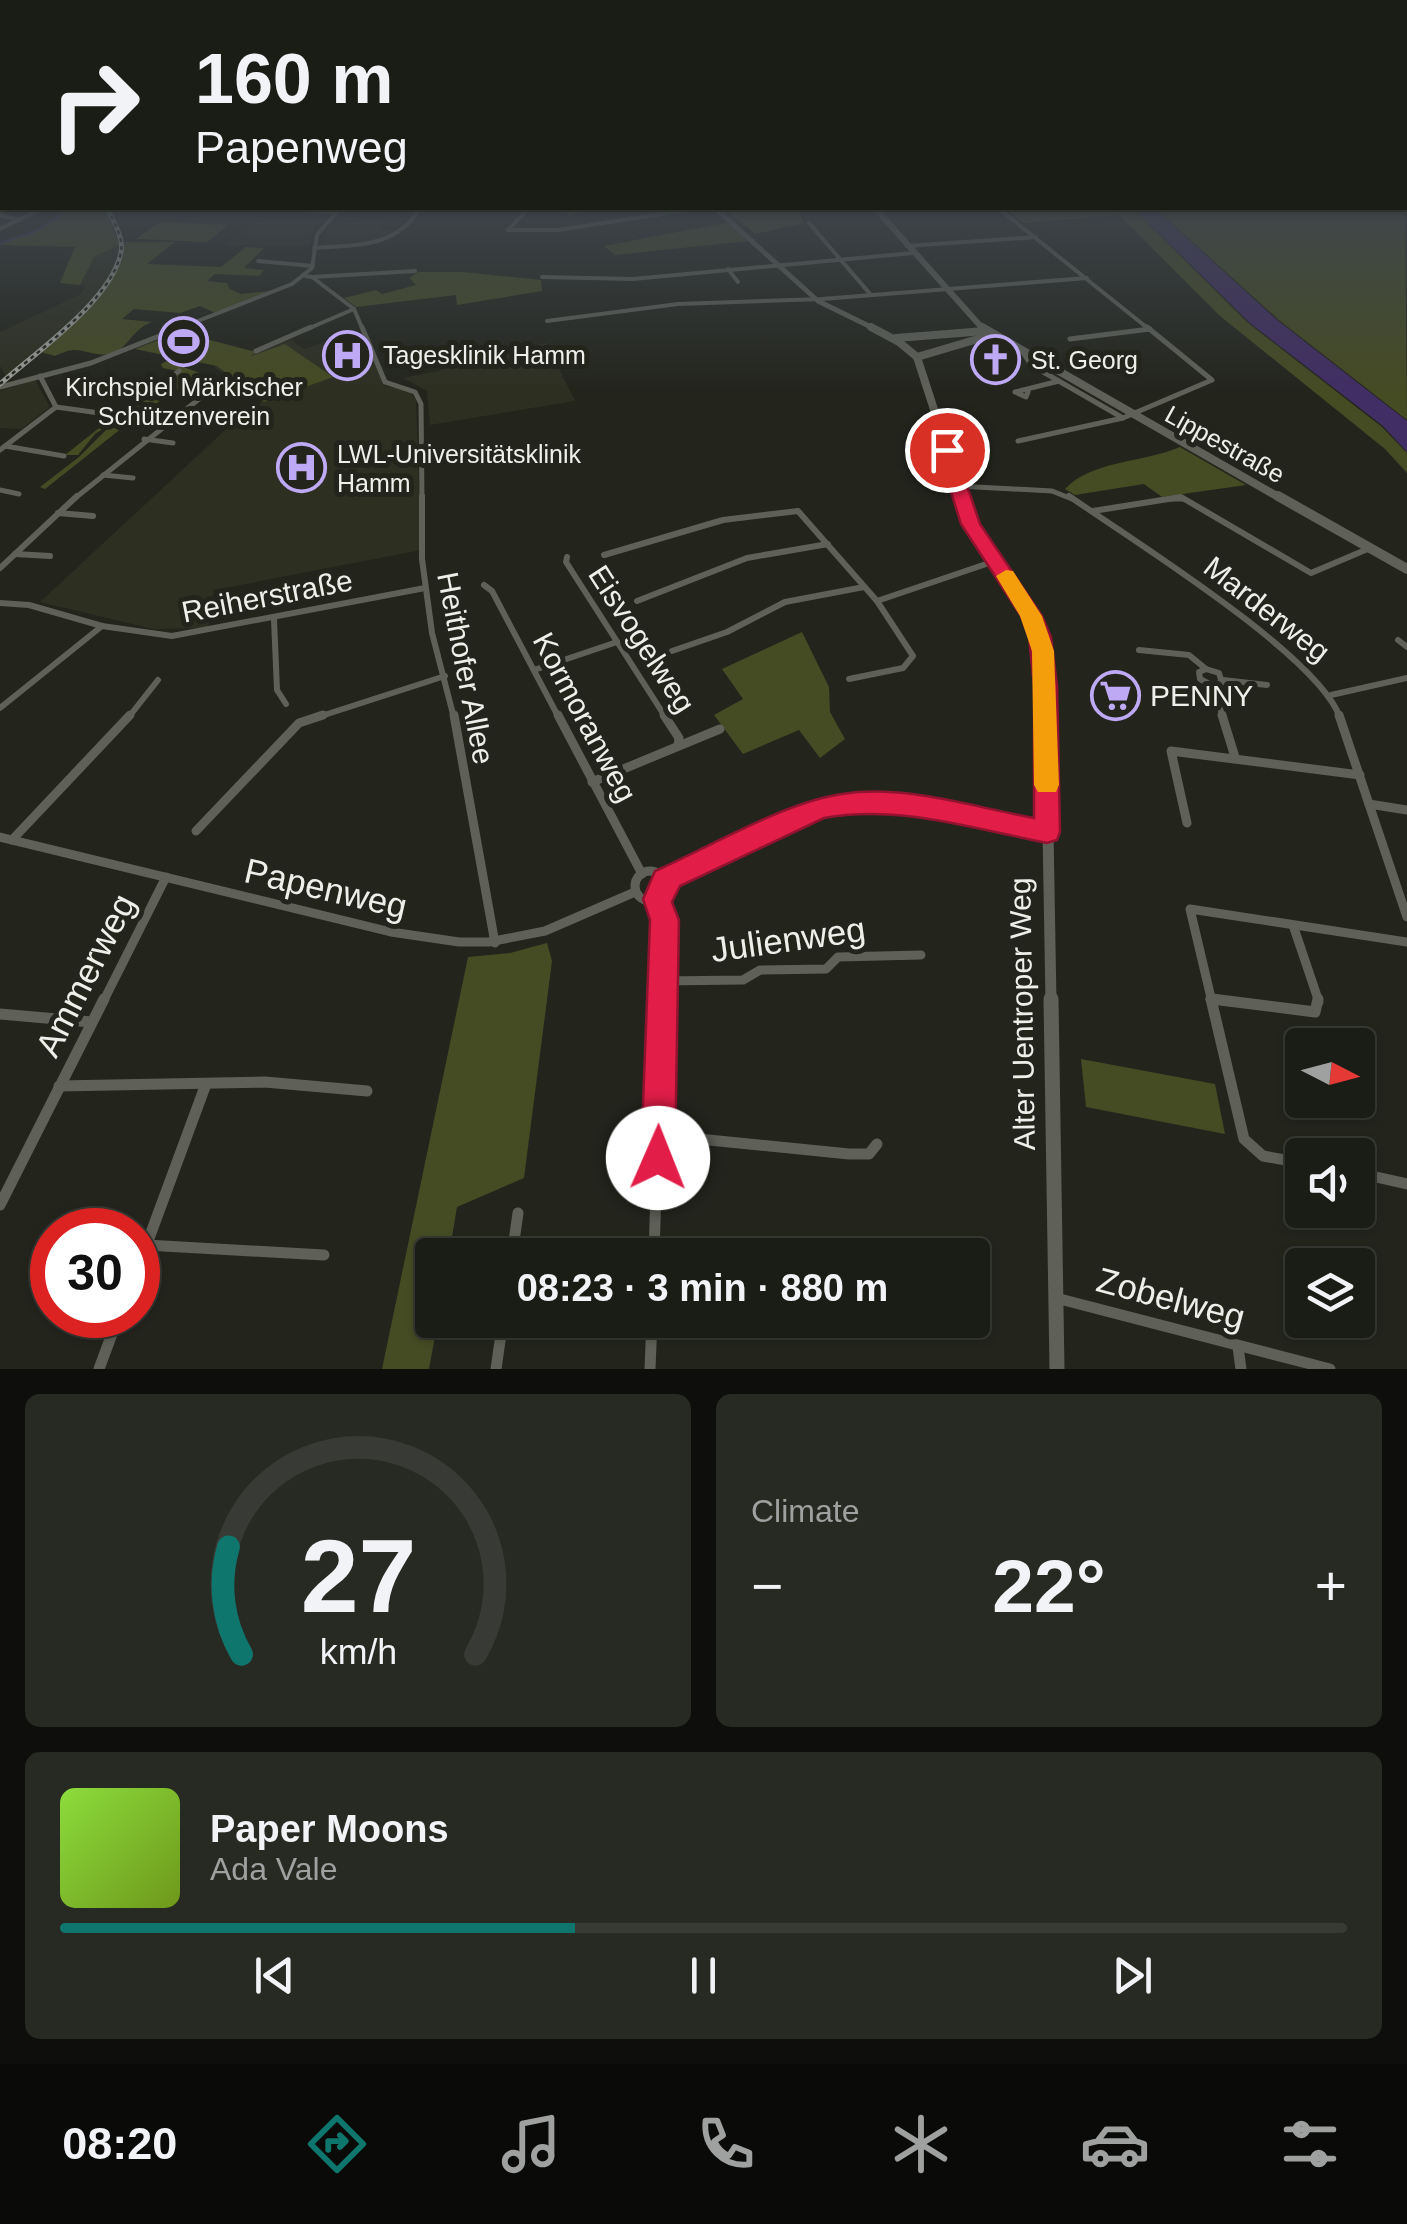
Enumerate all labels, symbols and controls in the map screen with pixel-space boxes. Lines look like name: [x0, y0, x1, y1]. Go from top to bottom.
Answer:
icon: right: [30, 40, 160, 170]
text: 160 m: [195, 40, 393, 118]
text: Papenweg: [195, 122, 408, 173]
sports icon: Kirchspiel Märkischer Schützenverein: [158, 315, 210, 367]
hospital icon: Tagesklinik Hamm: [322, 329, 374, 381]
church icon: St. Georg: [970, 334, 1022, 386]
place label: Tagesklinik Hamm: [383, 341, 586, 369]
place label: St. Georg: [1031, 346, 1138, 374]
place label: Kirchspiel Märkischer Schützenverein: [65, 373, 303, 430]
street label: Lippestraße: [1160, 400, 1290, 488]
pin: [905, 408, 990, 493]
icon: arrive: [920, 423, 975, 478]
place label: LWL-Universitätsklinik Hamm: [337, 440, 582, 497]
hospital icon: LWL-Universitätsklinik Hamm: [276, 442, 328, 494]
street label: Marderweg: [1198, 550, 1336, 668]
street label: Eisvogelweg: [582, 559, 702, 719]
street label: Reiherstraße: [179, 563, 355, 629]
street label: Heithofer Allee: [431, 569, 501, 767]
street label: Kormoranweg: [527, 627, 643, 807]
supermarket icon: PENNY: [1089, 669, 1141, 721]
place label: PENNY: [1150, 679, 1253, 712]
street label: Papenweg: [241, 850, 411, 926]
street label: Alter Uentroper Weg: [1003, 877, 1041, 1151]
street label: Ammerweg: [27, 887, 143, 1063]
street label: Julienweg: [708, 909, 868, 969]
north arrow: [1285, 1028, 1375, 1118]
map controls: [1285, 1028, 1375, 1338]
position arrow: [606, 1106, 710, 1210]
button: sound: [1285, 1138, 1375, 1228]
speed limit sign: 30: [30, 1208, 160, 1338]
button: layers: [1285, 1248, 1375, 1338]
street label: Zobelweg: [1093, 1260, 1249, 1336]
text: 08:23 · 3 min · 880 m: [517, 1267, 888, 1309]
text: Climate: [751, 1493, 859, 1529]
text: 27: [300, 1518, 416, 1634]
text: 22°: [992, 1544, 1106, 1628]
text: −: [751, 1555, 783, 1617]
text: +: [1315, 1555, 1347, 1617]
text: km/h: [319, 1632, 397, 1672]
text: Paper Moons: [210, 1808, 449, 1850]
text: Ada Vale: [210, 1851, 338, 1887]
icon: previous: [247, 1948, 302, 2003]
icon: pause: [676, 1948, 731, 2003]
icon: next: [1105, 1948, 1160, 2003]
icon: directions: [302, 2109, 372, 2179]
icon: music: [496, 2109, 566, 2179]
icon: phone: [691, 2109, 761, 2179]
icon: climate: [886, 2109, 956, 2179]
icon: car: [1080, 2109, 1150, 2179]
icon: filters: [1275, 2109, 1345, 2179]
text: 08:20: [62, 2118, 177, 2169]

